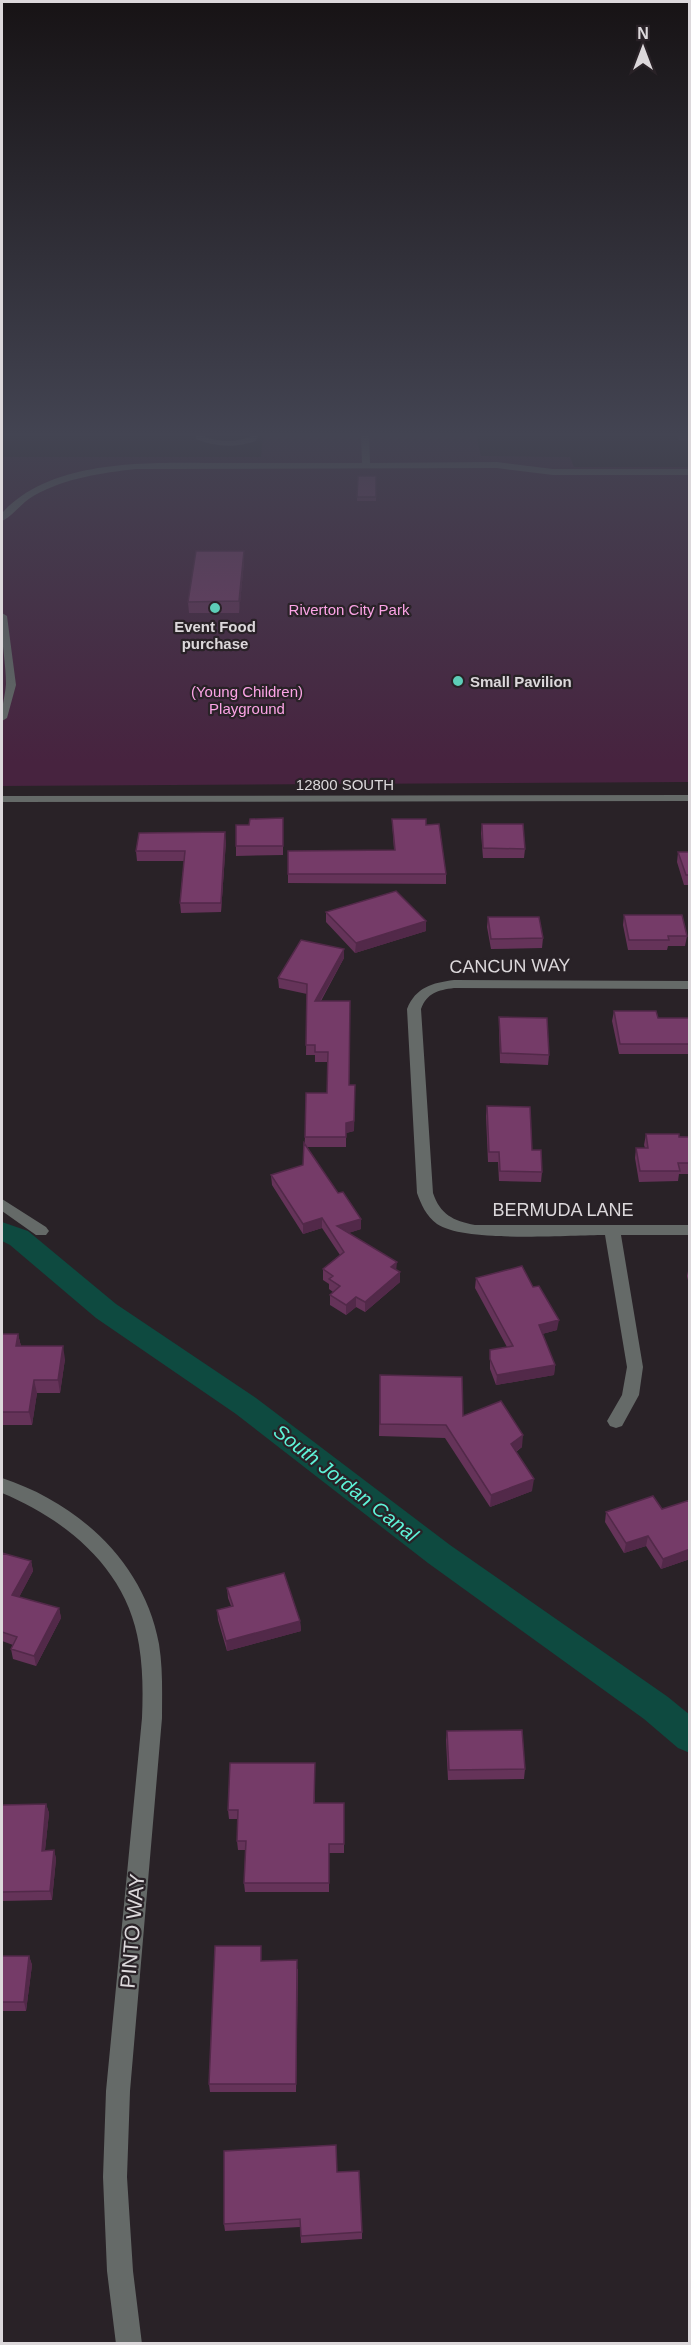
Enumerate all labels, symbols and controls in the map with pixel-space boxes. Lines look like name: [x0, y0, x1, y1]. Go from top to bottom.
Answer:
north arrow: [613, 18, 673, 78]
text: N: [637, 25, 649, 42]
marker: Event Food purchase: [208, 601, 222, 615]
park label: Riverton City Park: [289, 601, 410, 618]
place label: Event Food purchase: [174, 618, 256, 652]
place label: Small Pavilion: [470, 673, 572, 690]
marker: Small Pavilion: [451, 674, 465, 688]
park label: (Young Children) Playground: [191, 683, 303, 717]
street label: 12800 SOUTH: [296, 776, 394, 793]
street label: CANCUN WAY: [449, 955, 571, 977]
street label: BERMUDA LANE: [492, 1200, 634, 1220]
water label: South Jordan Canal: [270, 1420, 423, 1546]
street label: PINTO WAY: [116, 1873, 148, 1989]

